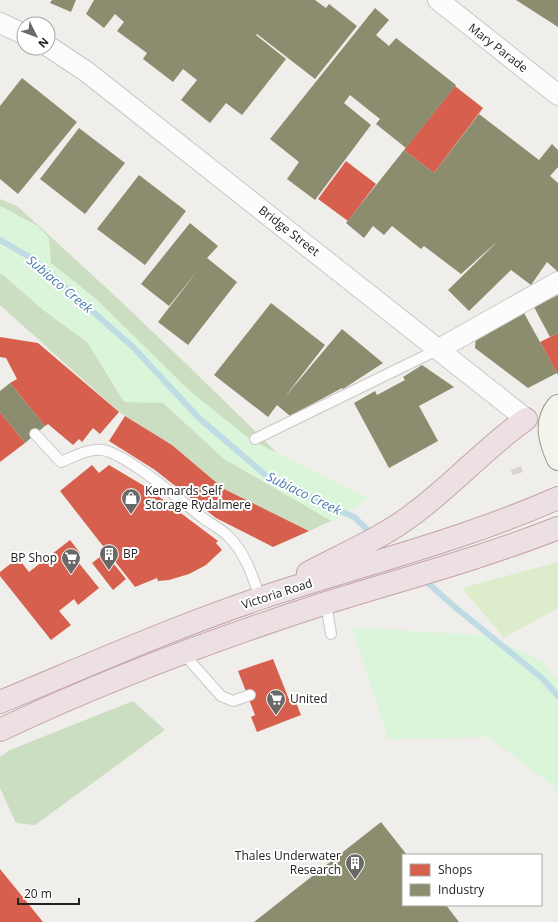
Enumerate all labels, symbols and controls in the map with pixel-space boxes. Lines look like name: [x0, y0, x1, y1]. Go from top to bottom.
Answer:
north arrow: [16, 16, 56, 56]
street label: Mary Parade: [465, 19, 532, 76]
text: N: [35, 35, 52, 51]
street label: Bridge Street: [255, 201, 323, 260]
water label: Subiaco Creek: [23, 251, 97, 317]
water label: Subiaco Creek: [264, 467, 345, 519]
place label: Kennards Self Storage Rydalmere: [145, 482, 251, 513]
shop icon: Kennards Self Storage Rydalmere: [120, 487, 142, 515]
building icon: BP: [98, 543, 120, 571]
place label: BP: [123, 545, 138, 562]
supermarket icon: BP Shop: [60, 547, 82, 575]
place label: BP Shop: [10, 549, 57, 566]
street label: Victoria Road: [239, 574, 315, 613]
supermarket icon: United: [265, 688, 287, 716]
place label: United: [290, 690, 328, 707]
place label: Thales Underwater Research: [235, 847, 341, 878]
building icon: Thales Underwater Research: [344, 852, 366, 880]
legend: [402, 854, 542, 906]
text: Shops: [438, 861, 473, 878]
scale bar: [18, 880, 79, 906]
text: Industry: [438, 881, 485, 898]
text: 20 m: [24, 885, 52, 902]

